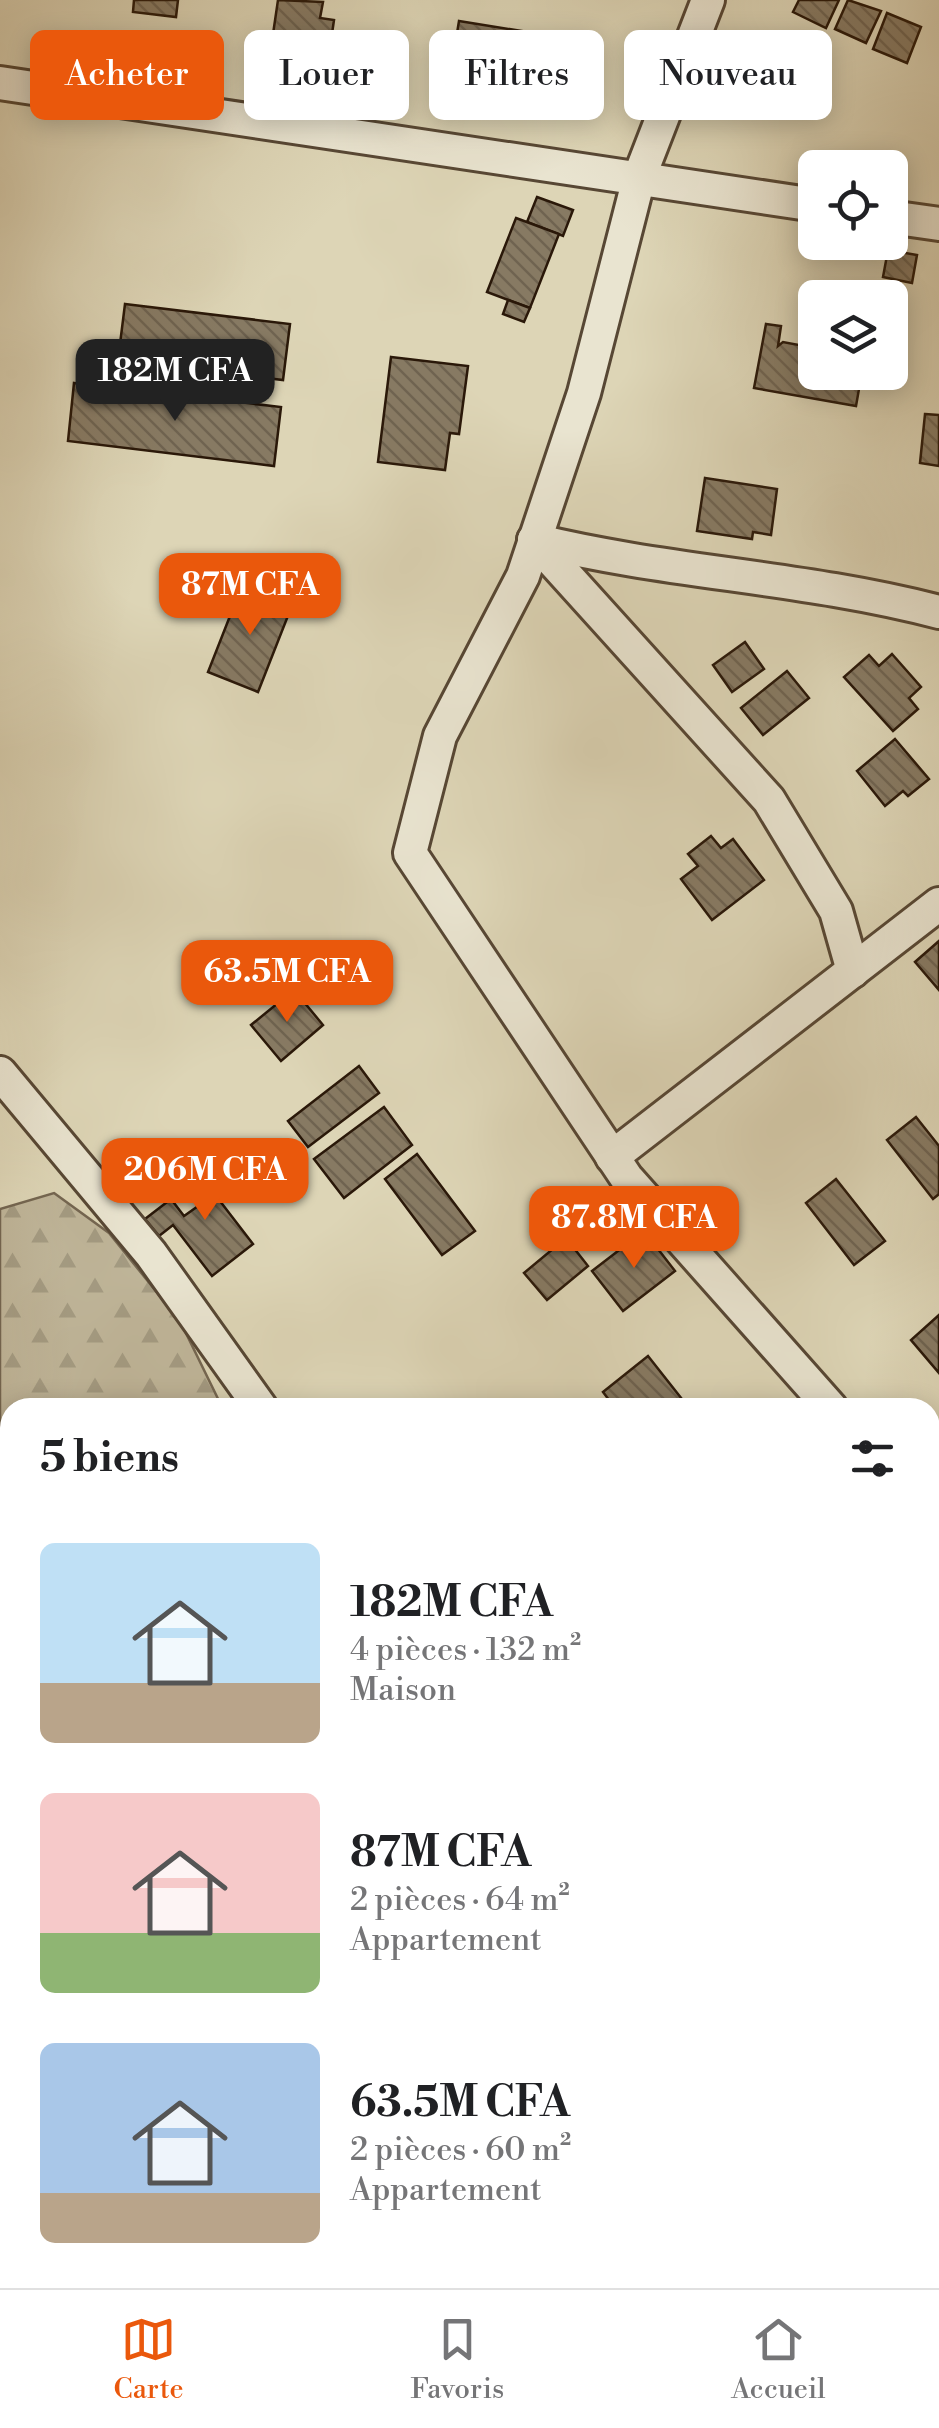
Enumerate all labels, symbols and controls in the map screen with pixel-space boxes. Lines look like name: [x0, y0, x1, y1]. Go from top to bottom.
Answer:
chip: Acheter: [30, 30, 224, 120]
chip: Louer: [244, 30, 409, 120]
chip: Filtres: [429, 30, 604, 120]
chip: Nouveau: [624, 30, 832, 120]
map controls: [798, 150, 908, 390]
button: locate: [798, 150, 908, 260]
button: layers: [798, 280, 908, 390]
pin: 182M CFA: [72, 339, 278, 424]
text: 182M CFA: [98, 351, 252, 391]
pin: 87M CFA: [158, 553, 342, 638]
text: 87M CFA: [181, 565, 319, 605]
pin: 63.5M CFA: [173, 940, 401, 1025]
text: 63.5M CFA: [203, 952, 371, 992]
pin: 206M CFA: [102, 1138, 308, 1223]
text: 206M CFA: [124, 1150, 286, 1190]
pin: 87.8M CFA: [520, 1186, 748, 1271]
text: 87.8M CFA: [551, 1198, 717, 1238]
icon: filters: [845, 1431, 900, 1486]
text: 5 biens: [40, 1432, 179, 1485]
text: 182M CFA: [350, 1577, 553, 1630]
icon: home: [120, 1583, 240, 1703]
text: 4 pièces · 132 m²: [350, 1630, 581, 1670]
text: Maison: [350, 1670, 456, 1710]
text: 87M CFA: [350, 1827, 531, 1880]
icon: home: [120, 1833, 240, 1953]
text: 2 pièces · 64 m²: [350, 1880, 570, 1920]
text: Appartement: [350, 1920, 542, 1960]
text: 63.5M CFA: [350, 2077, 570, 2130]
icon: home: [120, 2083, 240, 2203]
text: 2 pièces · 60 m²: [350, 2130, 571, 2170]
text: Appartement: [350, 2170, 542, 2210]
tab: Carte: [113, 2312, 184, 2407]
tab: Favoris: [411, 2312, 504, 2407]
tab: Accueil: [731, 2312, 826, 2407]

